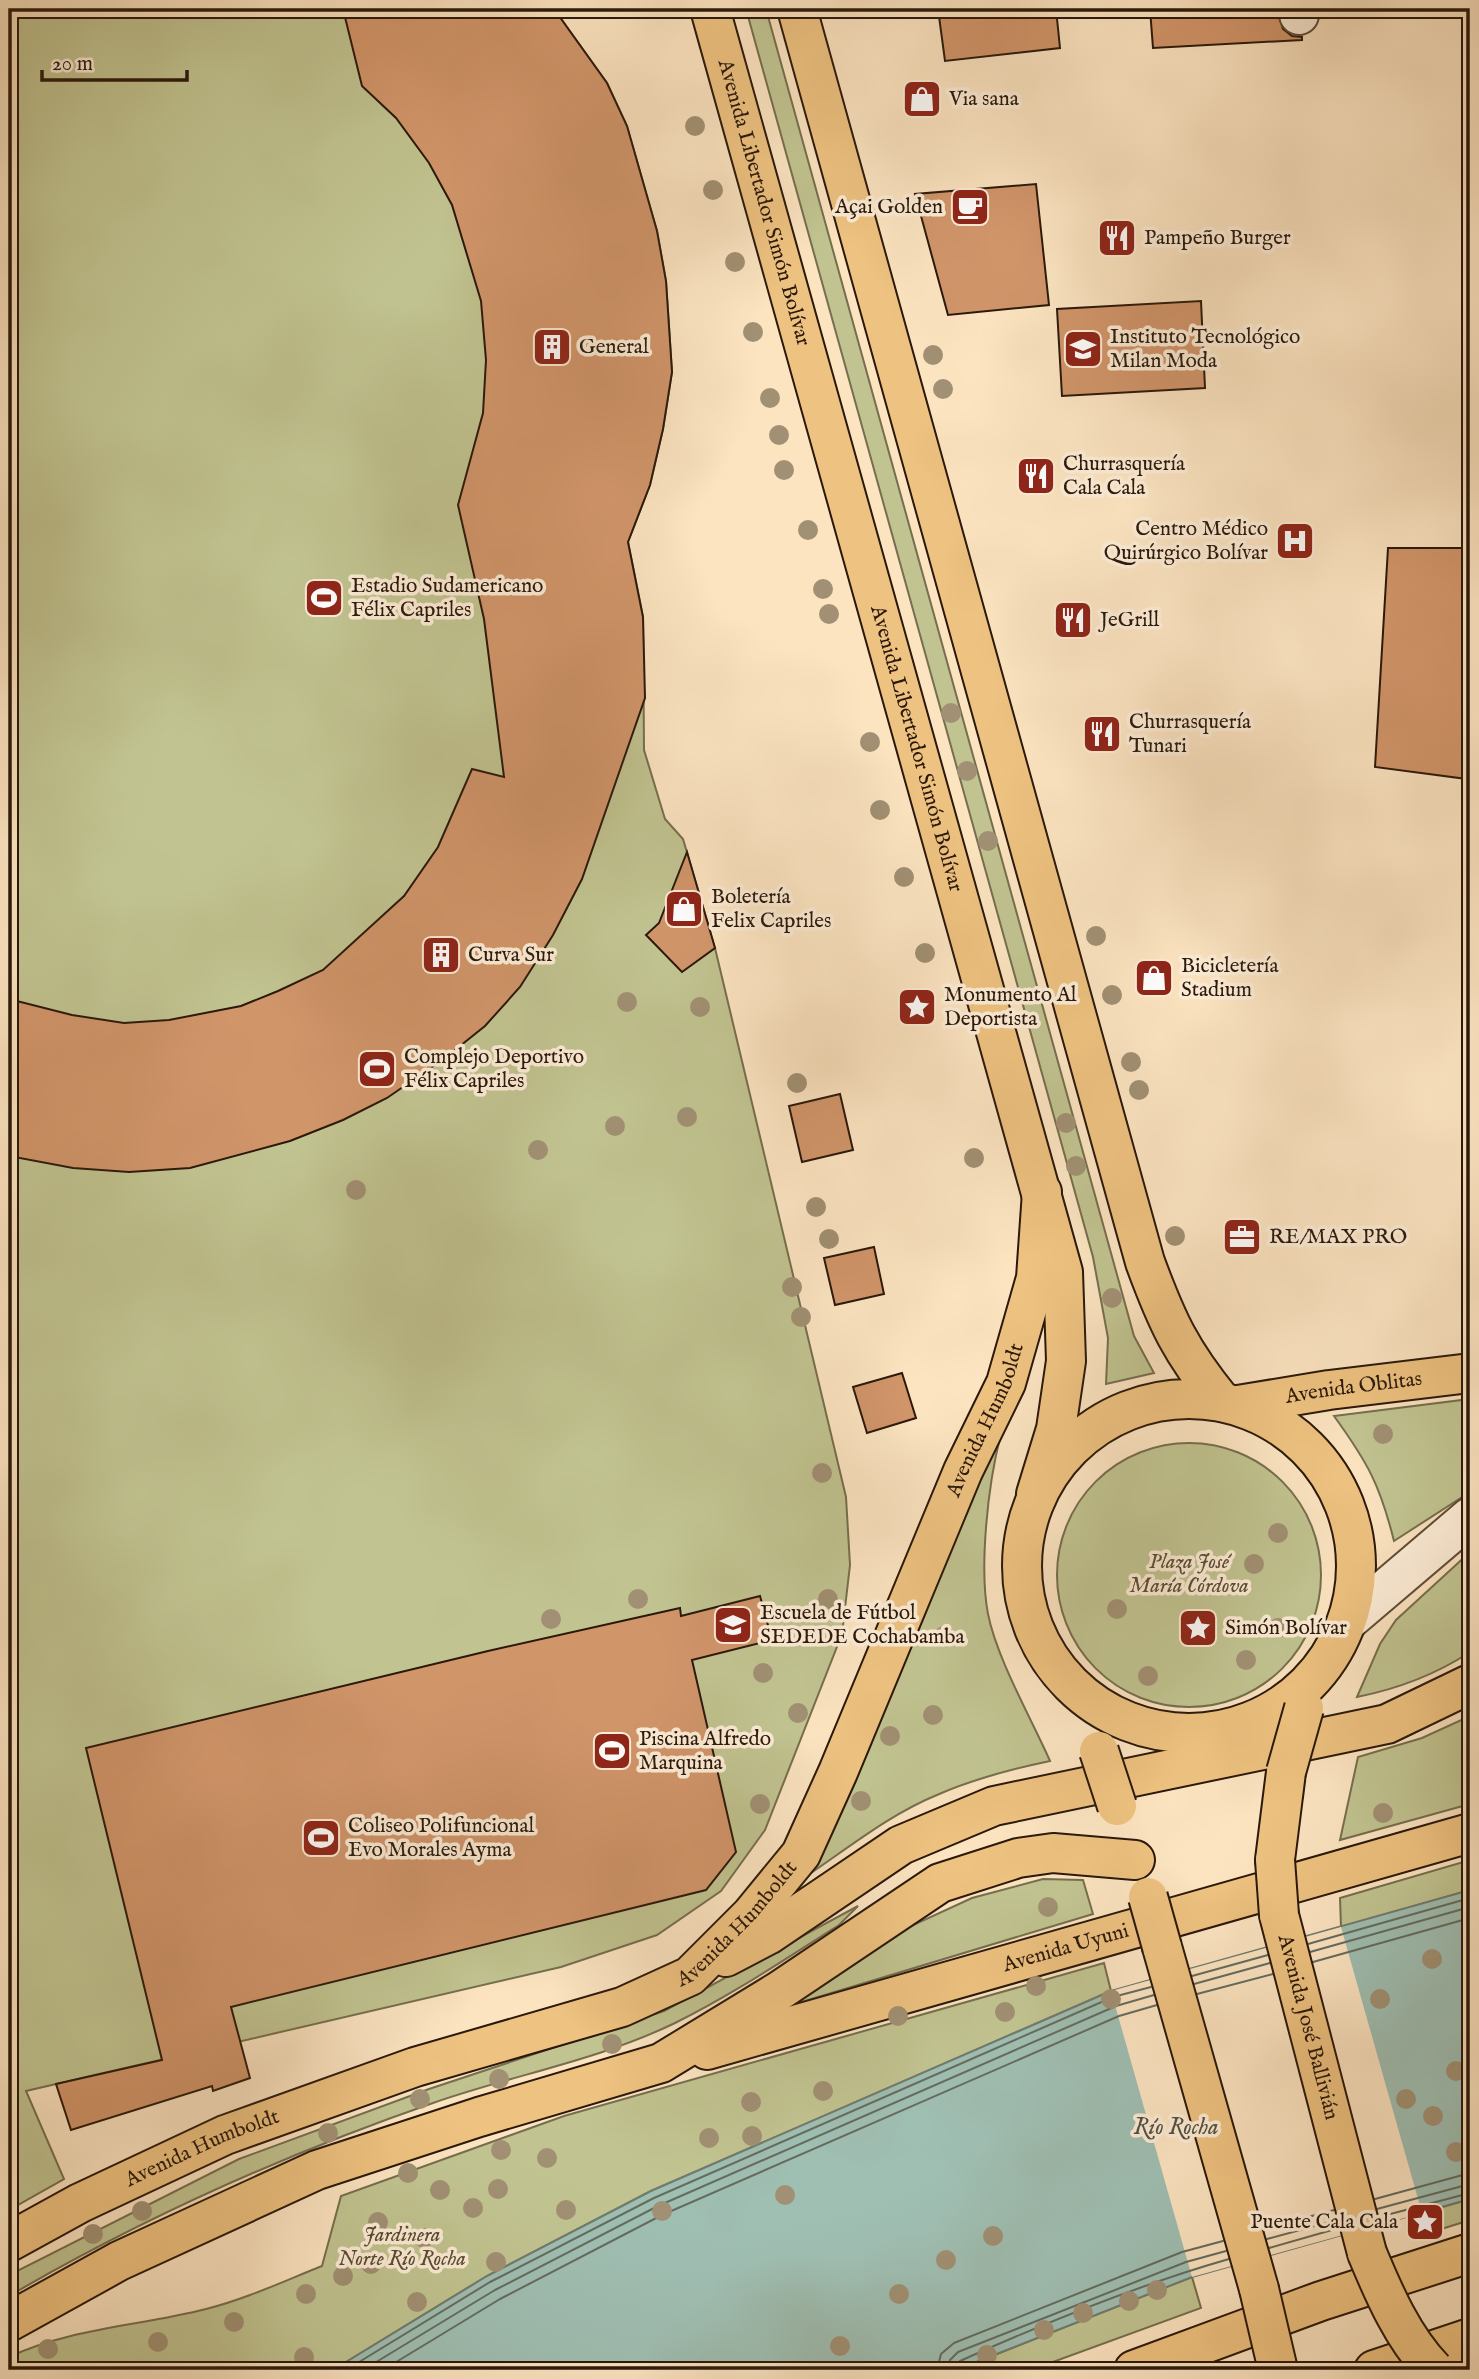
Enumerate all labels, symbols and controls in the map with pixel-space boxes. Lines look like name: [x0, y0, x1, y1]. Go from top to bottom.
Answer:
scale bar: [42, 38, 187, 82]
text: 20 m: [52, 51, 93, 78]
street label: Avenida Libertador Simón Bolívar: [711, 55, 817, 349]
shop icon: Via sana: [901, 78, 943, 120]
place label: Via sana: [948, 86, 1020, 113]
cafe icon: Açai Golden: [949, 186, 991, 228]
place label: Açai Golden: [834, 194, 943, 221]
restaurant icon: Pampeño Burger: [1096, 217, 1138, 259]
place label: Pampeño Burger: [1144, 225, 1291, 252]
place label: Instituto Tecnológico Milan Moda: [1110, 324, 1300, 375]
building icon: General: [531, 326, 573, 368]
school or university icon: Instituto Tecnológico Milan Moda: [1062, 328, 1104, 370]
place label: General: [579, 334, 649, 361]
place label: Churrasquería Cala Cala: [1063, 451, 1186, 502]
restaurant icon: Churrasquería Cala Cala: [1015, 455, 1057, 497]
place label: Centro Médico Quirúrgico Bolívar: [1104, 516, 1268, 567]
hospital icon: Centro Médico Quirúrgico Bolívar: [1274, 520, 1316, 562]
place label: Estadio Sudamericano Félix Capriles: [351, 573, 543, 624]
sports icon: Estadio Sudamericano Félix Capriles: [303, 577, 345, 619]
restaurant icon: JeGrill: [1052, 599, 1094, 641]
street label: Avenida Libertador Simón Bolívar: [864, 601, 970, 895]
place label: JeGrill: [1098, 607, 1159, 634]
place label: Churrasquería Tunari: [1129, 709, 1252, 760]
restaurant icon: Churrasquería Tunari: [1081, 713, 1123, 755]
place label: Boletería Felix Capriles: [711, 884, 831, 935]
shop icon: Boletería Felix Capriles: [663, 888, 705, 930]
building icon: Curva Sur: [420, 934, 462, 976]
place label: Curva Sur: [468, 942, 554, 969]
place label: Bicicletería Stadium: [1181, 953, 1279, 1004]
shop icon: Bicicletería Stadium: [1133, 957, 1175, 999]
place label: Monumento Al Deportista: [944, 982, 1077, 1033]
place icon: Monumento Al Deportista: [896, 986, 938, 1028]
place label: Complejo Deportivo Félix Capriles: [404, 1044, 584, 1095]
sports icon: Complejo Deportivo Félix Capriles: [356, 1048, 398, 1090]
office icon: RE/MAX PRO: [1221, 1216, 1263, 1258]
place label: RE/MAX PRO: [1269, 1224, 1407, 1251]
street label: Avenida Humboldt: [940, 1340, 1030, 1502]
street label: Avenida Oblitas: [1282, 1365, 1424, 1411]
park label: Plaza José María Córdova: [1129, 1549, 1249, 1600]
place label: Escuela de Fútbol SEDEDE Cochabamba: [760, 1600, 966, 1651]
school or university icon: Escuela de Fútbol SEDEDE Cochabamba: [712, 1604, 754, 1646]
place icon: Simón Bolívar: [1177, 1607, 1219, 1649]
place label: Simón Bolívar: [1225, 1615, 1347, 1642]
place label: Piscina Alfredo Marquina: [639, 1726, 771, 1777]
sports icon: Piscina Alfredo Marquina: [591, 1730, 633, 1772]
place label: Coliseo Polifuncional Evo Morales Ayma: [348, 1813, 535, 1864]
sports icon: Coliseo Polifuncional Evo Morales Ayma: [300, 1817, 342, 1859]
street label: Avenida Humboldt: [672, 1855, 803, 1994]
street label: Avenida Uyuni: [999, 1917, 1132, 1979]
street label: Avenida José Ballivián: [1271, 1931, 1345, 2123]
street label: Avenida Humboldt: [120, 2103, 283, 2194]
water label: Río Rocha: [1133, 2113, 1219, 2142]
place icon: Puente Cala Cala: [1404, 2201, 1446, 2243]
place label: Puente Cala Cala: [1250, 2209, 1399, 2236]
park label: Jardinera Norte Río Rocha: [338, 2222, 466, 2273]

